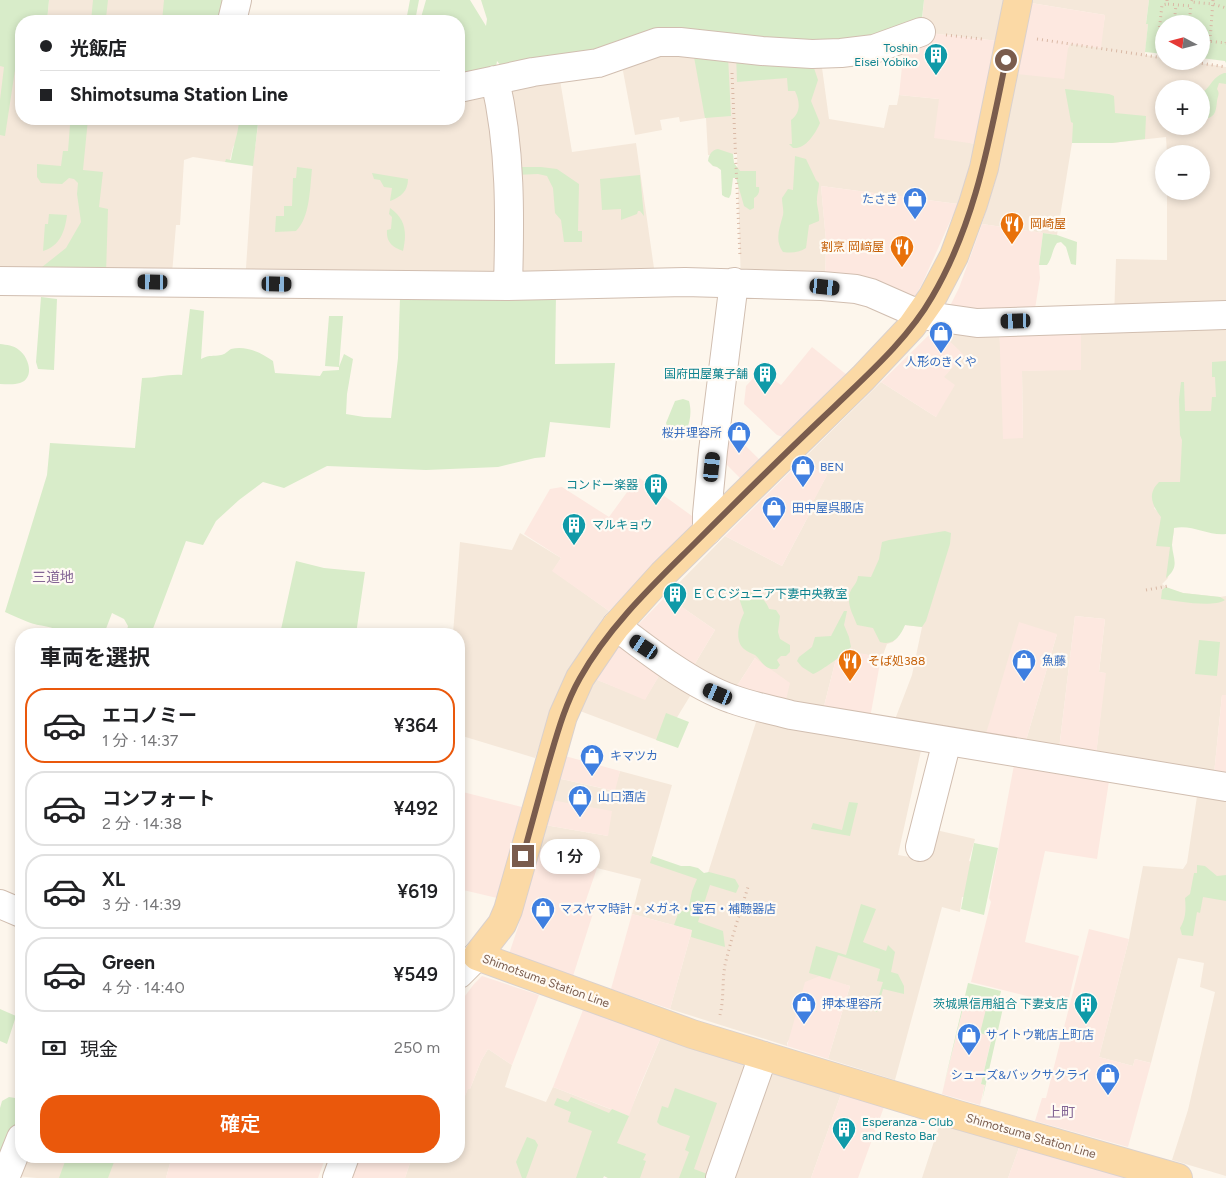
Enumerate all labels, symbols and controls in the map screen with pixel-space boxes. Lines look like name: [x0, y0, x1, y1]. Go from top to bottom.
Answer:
north arrow: [1155, 15, 1210, 70]
map controls: [1155, 15, 1210, 200]
text: 光飯店: [70, 37, 127, 60]
place label: Toshin Eisei Yobiko: [854, 41, 918, 69]
building icon: Toshin Eisei Yobiko: [923, 42, 949, 76]
route start: [995, 49, 1017, 71]
button: +: [1155, 80, 1210, 135]
text: Shimotsuma Station Line: [70, 83, 288, 106]
button: −: [1155, 145, 1210, 200]
shop icon: たさき: [902, 186, 928, 220]
place label: たさき: [862, 192, 898, 206]
restaurant icon: 岡崎屋: [999, 211, 1025, 245]
place label: 岡崎屋: [1030, 217, 1066, 231]
restaurant icon: 割烹 岡﨑屋: [889, 234, 915, 268]
place label: 割烹 岡﨑屋: [821, 240, 884, 254]
car: [137, 274, 168, 290]
car: [261, 276, 292, 292]
car: [809, 278, 840, 296]
car: [1000, 313, 1031, 329]
shop icon: 人形のきくや: [928, 320, 954, 354]
place label: 人形のきくや: [905, 355, 977, 369]
building icon: 国府田屋菓子舗: [752, 361, 778, 395]
place label: 国府田屋菓子舗: [664, 367, 748, 381]
shop icon: 桜井理容所: [726, 420, 752, 454]
place label: 桜井理容所: [662, 426, 722, 440]
car: [702, 451, 721, 483]
shop icon: BEN: [790, 454, 816, 488]
place label: BEN: [820, 460, 844, 474]
building icon: コンドー楽器: [643, 472, 669, 506]
place label: コンドー楽器: [566, 478, 638, 492]
shop icon: 田中屋呉服店: [761, 495, 787, 529]
place label: 田中屋呉服店: [792, 501, 864, 515]
building icon: マルキョウ: [561, 512, 587, 546]
place label: マルキョウ: [592, 518, 652, 532]
district label: 三道地: [32, 569, 74, 586]
building icon: ＥＣＣジュニア下妻中央教室: [662, 581, 688, 615]
place label: ＥＣＣジュニア下妻中央教室: [692, 587, 847, 601]
car: [627, 632, 660, 662]
text: 車両を選択: [40, 644, 150, 671]
restaurant icon: そば処388: [837, 648, 863, 682]
shop icon: 魚藤: [1011, 648, 1037, 682]
place label: そば処388: [868, 654, 925, 668]
place label: 魚藤: [1042, 654, 1066, 668]
car: [701, 681, 734, 707]
icon: car: [42, 703, 87, 748]
text: エコノミー: [102, 704, 197, 727]
text: ¥364: [394, 714, 438, 737]
text: 1 分 · 14:37: [102, 731, 178, 750]
shop icon: キマツカ: [579, 743, 605, 777]
place label: キマツカ: [610, 749, 658, 763]
shop icon: 山口酒店: [567, 784, 593, 818]
icon: car: [42, 786, 87, 831]
text: コンフォート: [102, 787, 215, 810]
place label: 山口酒店: [598, 790, 646, 804]
text: ¥492: [393, 797, 438, 820]
text: 2 分 · 14:38: [102, 814, 182, 833]
callout: 1 分: [540, 838, 600, 874]
route end: [512, 845, 534, 867]
text: 1 分: [557, 847, 583, 866]
text: XL: [102, 868, 125, 891]
icon: car: [42, 869, 87, 914]
text: ¥619: [397, 880, 438, 903]
text: 3 分 · 14:39: [102, 895, 181, 914]
shop icon: マスヤマ時計・メガネ・宝石・補聴器店: [530, 896, 556, 930]
place label: マスヤマ時計・メガネ・宝石・補聴器店: [560, 902, 776, 916]
text: Green: [102, 951, 155, 974]
street label: Shimotsuma Station Line: [480, 951, 612, 1011]
icon: car: [42, 952, 87, 997]
text: ¥549: [393, 963, 438, 986]
text: 4 分 · 14:40: [102, 978, 185, 997]
shop icon: 押本理容所: [791, 991, 817, 1025]
building icon: 茨城県信用組合 下妻支店: [1073, 991, 1099, 1025]
place label: 押本理容所: [822, 997, 882, 1011]
place label: 茨城県信用組合 下妻支店: [933, 997, 1068, 1011]
shop icon: サイトウ靴店上町店: [956, 1022, 982, 1056]
place label: サイトウ靴店上町店: [986, 1028, 1094, 1042]
icon: cash: [40, 1034, 68, 1062]
text: 現金: [80, 1038, 118, 1061]
text: 250 m: [394, 1038, 440, 1057]
shop icon: シューズ&バックサクライ: [1095, 1062, 1121, 1096]
place label: シューズ&バックサクライ: [951, 1068, 1090, 1082]
button: 確定: [40, 1095, 440, 1153]
district label: 上町: [1047, 1104, 1075, 1121]
street label: Shimotsuma Station Line: [964, 1111, 1098, 1161]
place label: Esperanza - Club and Resto Bar: [862, 1115, 953, 1143]
building icon: Esperanza - Club and Resto Bar: [831, 1116, 857, 1150]

